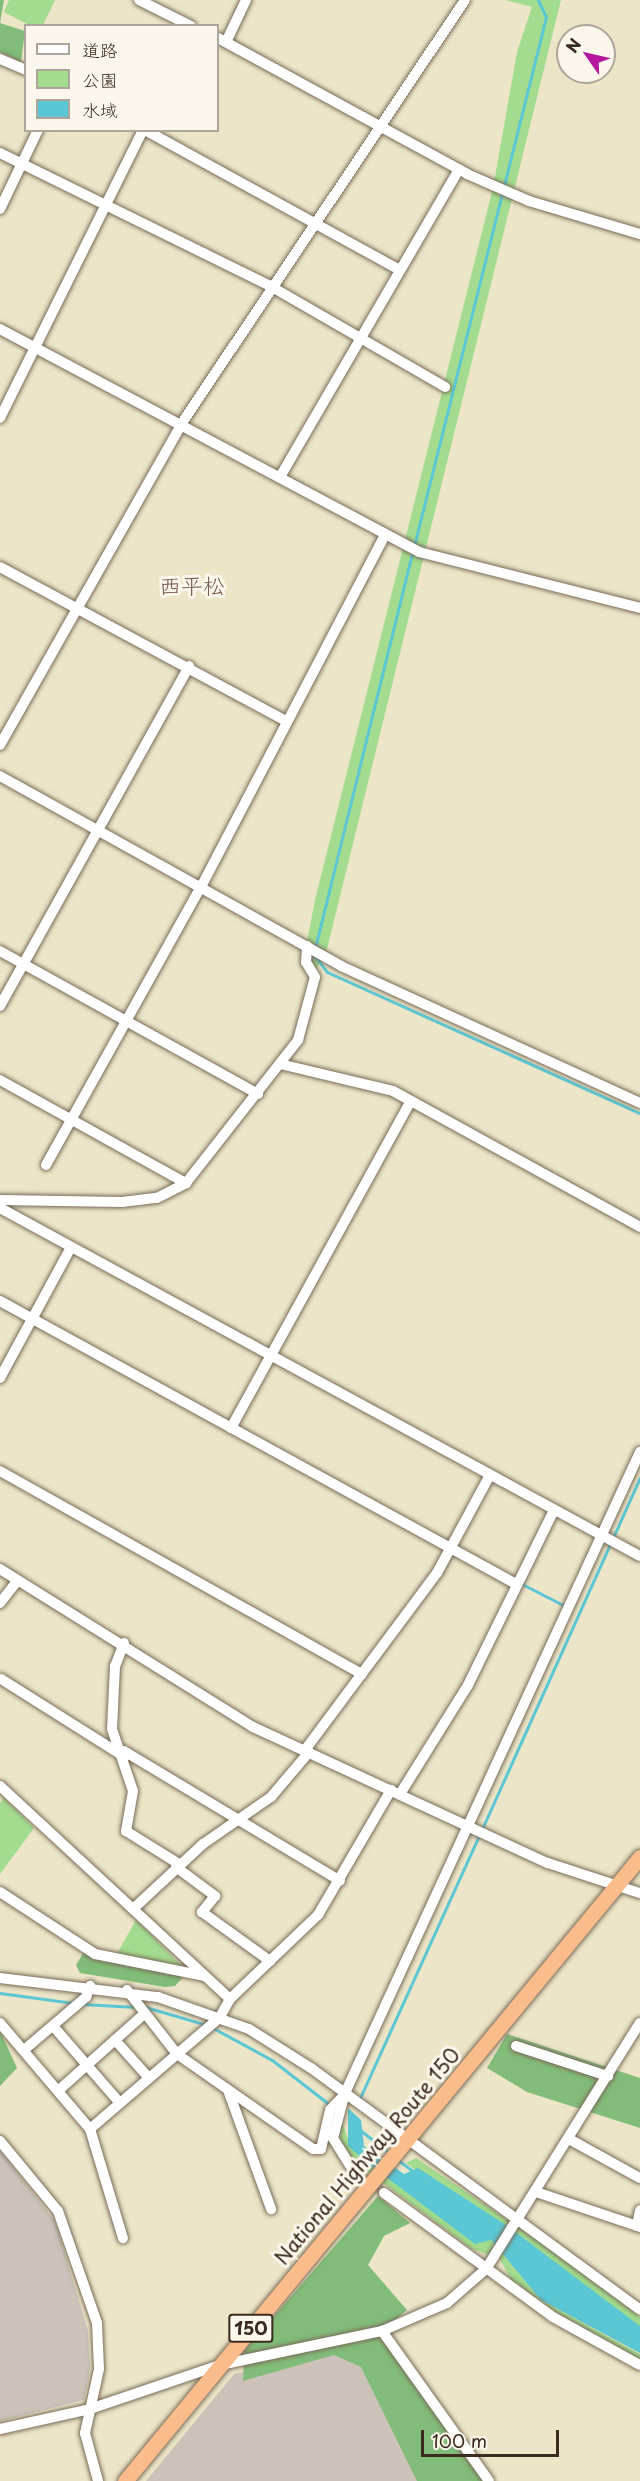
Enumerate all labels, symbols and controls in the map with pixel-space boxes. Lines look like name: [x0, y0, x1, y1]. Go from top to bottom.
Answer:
legend: [24, 24, 219, 132]
north arrow: [556, 24, 616, 84]
text: N: [559, 33, 586, 57]
text: 道路: [82, 36, 118, 63]
text: 公園: [82, 66, 118, 93]
text: 水域: [82, 96, 118, 123]
district label: 西平松: [159, 572, 225, 598]
street label: National Highway Route 150: [269, 2042, 465, 2270]
road number: 150: [227, 2313, 275, 2343]
scale bar: [424, 2418, 562, 2456]
text: 100 m: [432, 2427, 487, 2454]

